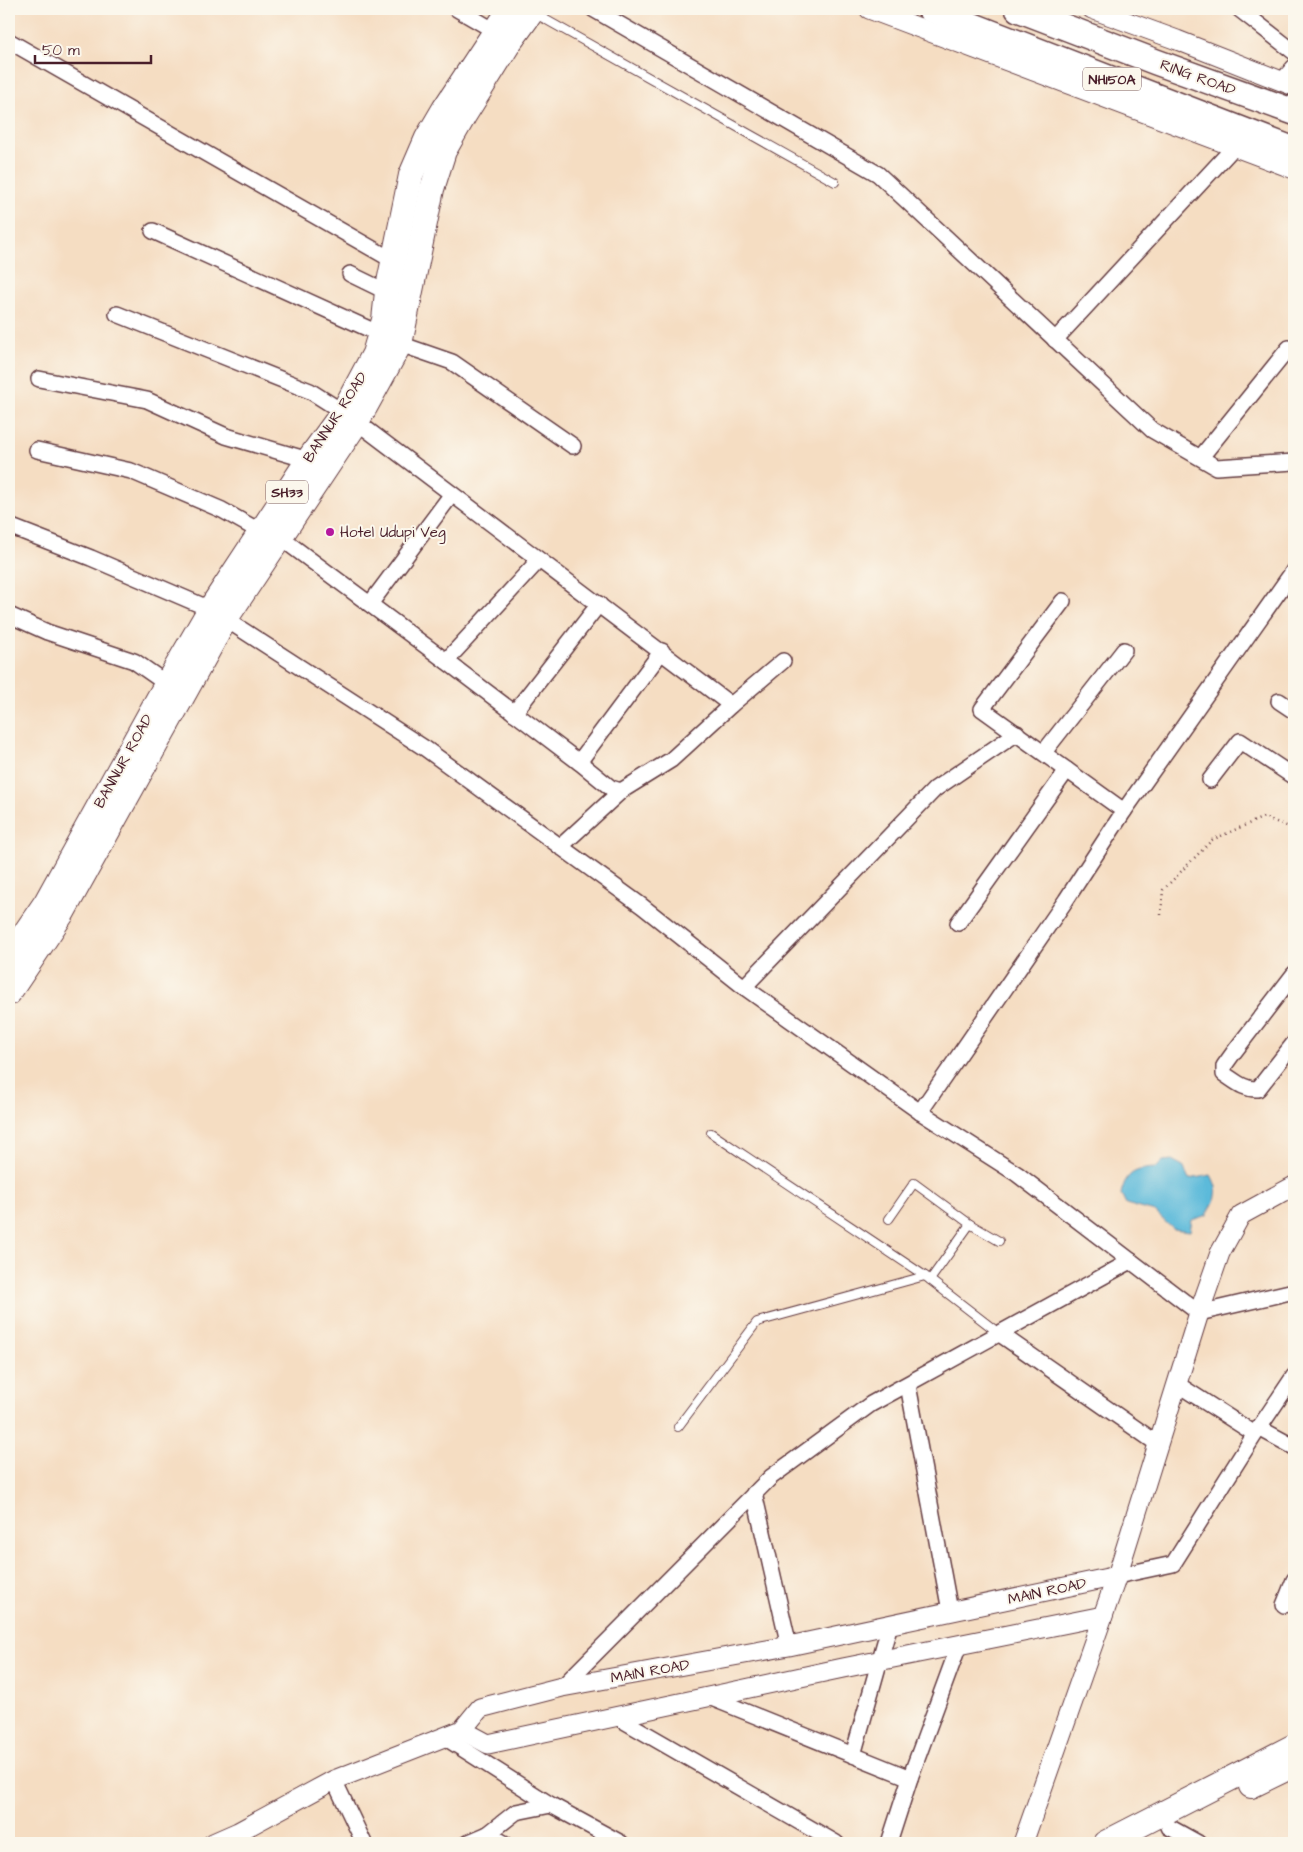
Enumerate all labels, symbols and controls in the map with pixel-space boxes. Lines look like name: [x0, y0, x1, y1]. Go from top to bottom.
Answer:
scale bar: [35, 32, 151, 64]
text: 50 m: [42, 40, 80, 61]
street label: RING ROAD: [1157, 54, 1239, 101]
road number: NH150A: [1083, 68, 1141, 90]
street label: BANNUR ROAD: [298, 368, 373, 467]
road number: SH33: [266, 481, 308, 504]
place label: Hotel Udupi Veg: [340, 522, 446, 544]
marker: Hotel Udupi Veg: [324, 526, 336, 538]
street label: BANNUR ROAD: [89, 710, 158, 812]
street label: MAIN ROAD: [1006, 1573, 1089, 1610]
street label: MAIN ROAD: [609, 1654, 691, 1689]

